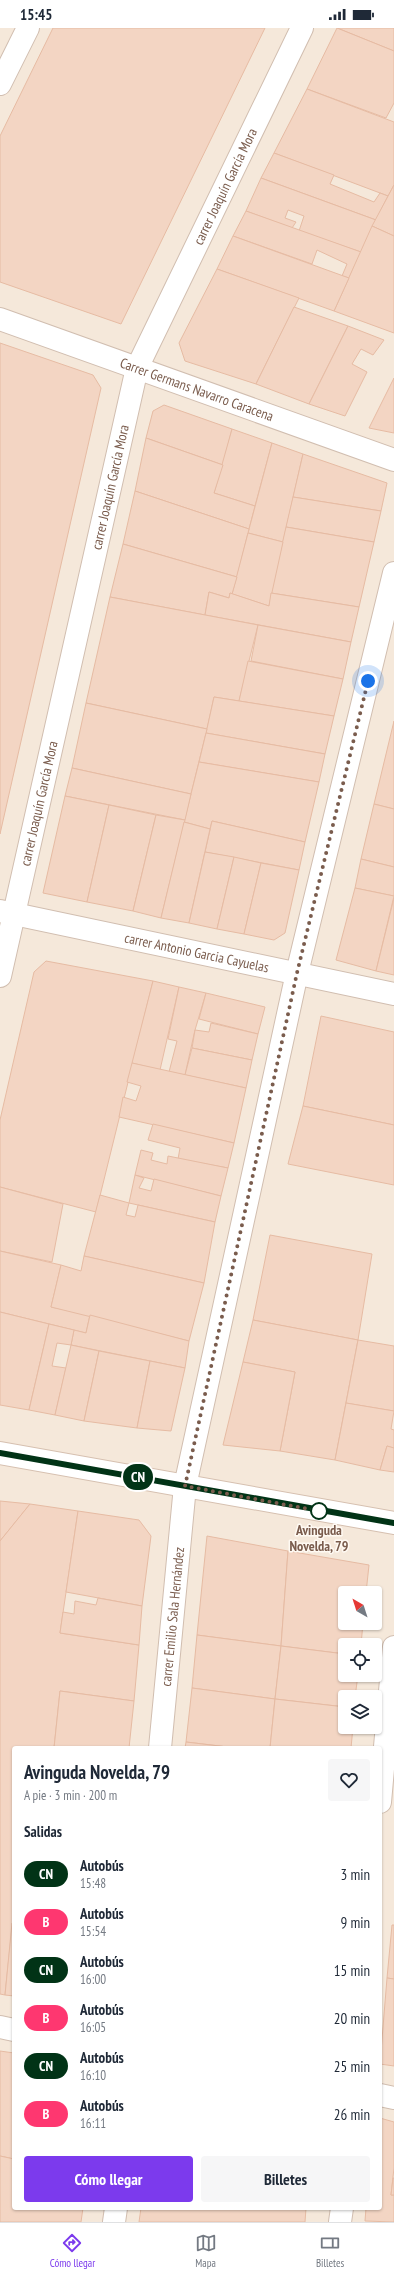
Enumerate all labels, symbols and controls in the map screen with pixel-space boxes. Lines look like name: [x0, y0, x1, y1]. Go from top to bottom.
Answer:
text: 15:45: [20, 5, 52, 24]
street label: carrer Joaquín García Mora: [189, 125, 261, 248]
street label: Carrer Germans Navarro Caracena: [118, 354, 276, 425]
street label: carrer Joaquín García Mora: [87, 423, 133, 551]
your location: [358, 671, 378, 691]
street label: carrer Joaquín García Mora: [16, 739, 62, 868]
street label: carrer Antonio Garcia Cayuelas: [123, 928, 271, 976]
line badge: CN: [120, 1464, 156, 1490]
text: CN: [131, 1468, 145, 1486]
marker: Avinguda Novelda, 79: [310, 1502, 328, 1520]
place label: Avinguda Novelda, 79: [290, 1521, 349, 1555]
street label: carrer Emilio Sala Hernández: [157, 1546, 188, 1687]
north arrow: [338, 1586, 382, 1630]
map controls: [338, 1586, 382, 1734]
button: locate: [338, 1638, 382, 1682]
button: layers: [338, 1690, 382, 1734]
button: heart: [328, 1759, 370, 1801]
text: Avinguda Novelda, 79: [24, 1760, 170, 1784]
text: A pie · 3 min · 200 m: [24, 1787, 117, 1804]
text: Salidas: [24, 1822, 62, 1841]
text: Autobús: [80, 1856, 124, 1875]
text: CN: [39, 1865, 53, 1883]
text: 3 min: [340, 1865, 370, 1884]
text: 15:48: [80, 1875, 106, 1892]
text: Autobús: [80, 1904, 124, 1923]
text: B: [43, 1913, 49, 1931]
text: 9 min: [340, 1913, 370, 1932]
text: 15:54: [80, 1923, 106, 1940]
text: Autobús: [80, 1952, 124, 1971]
text: CN: [39, 1961, 53, 1979]
text: 15 min: [334, 1961, 370, 1980]
text: 16:00: [80, 1971, 106, 1988]
text: Autobús: [80, 2000, 124, 2019]
text: B: [43, 2009, 49, 2027]
text: 20 min: [334, 2009, 370, 2028]
text: 16:05: [80, 2019, 106, 2036]
text: Autobús: [80, 2048, 124, 2067]
text: CN: [39, 2057, 53, 2075]
text: 25 min: [334, 2057, 370, 2076]
text: 16:10: [80, 2067, 106, 2084]
text: Autobús: [80, 2096, 124, 2115]
text: B: [43, 2105, 49, 2123]
text: 26 min: [334, 2105, 370, 2124]
text: 16:11: [80, 2115, 106, 2132]
button: Cómo llegar: [24, 2156, 193, 2202]
button: Billetes: [201, 2156, 370, 2202]
tab: Cómo llegar: [50, 2232, 95, 2270]
tab: Mapa: [195, 2232, 217, 2270]
tab: Billetes: [316, 2232, 344, 2270]

